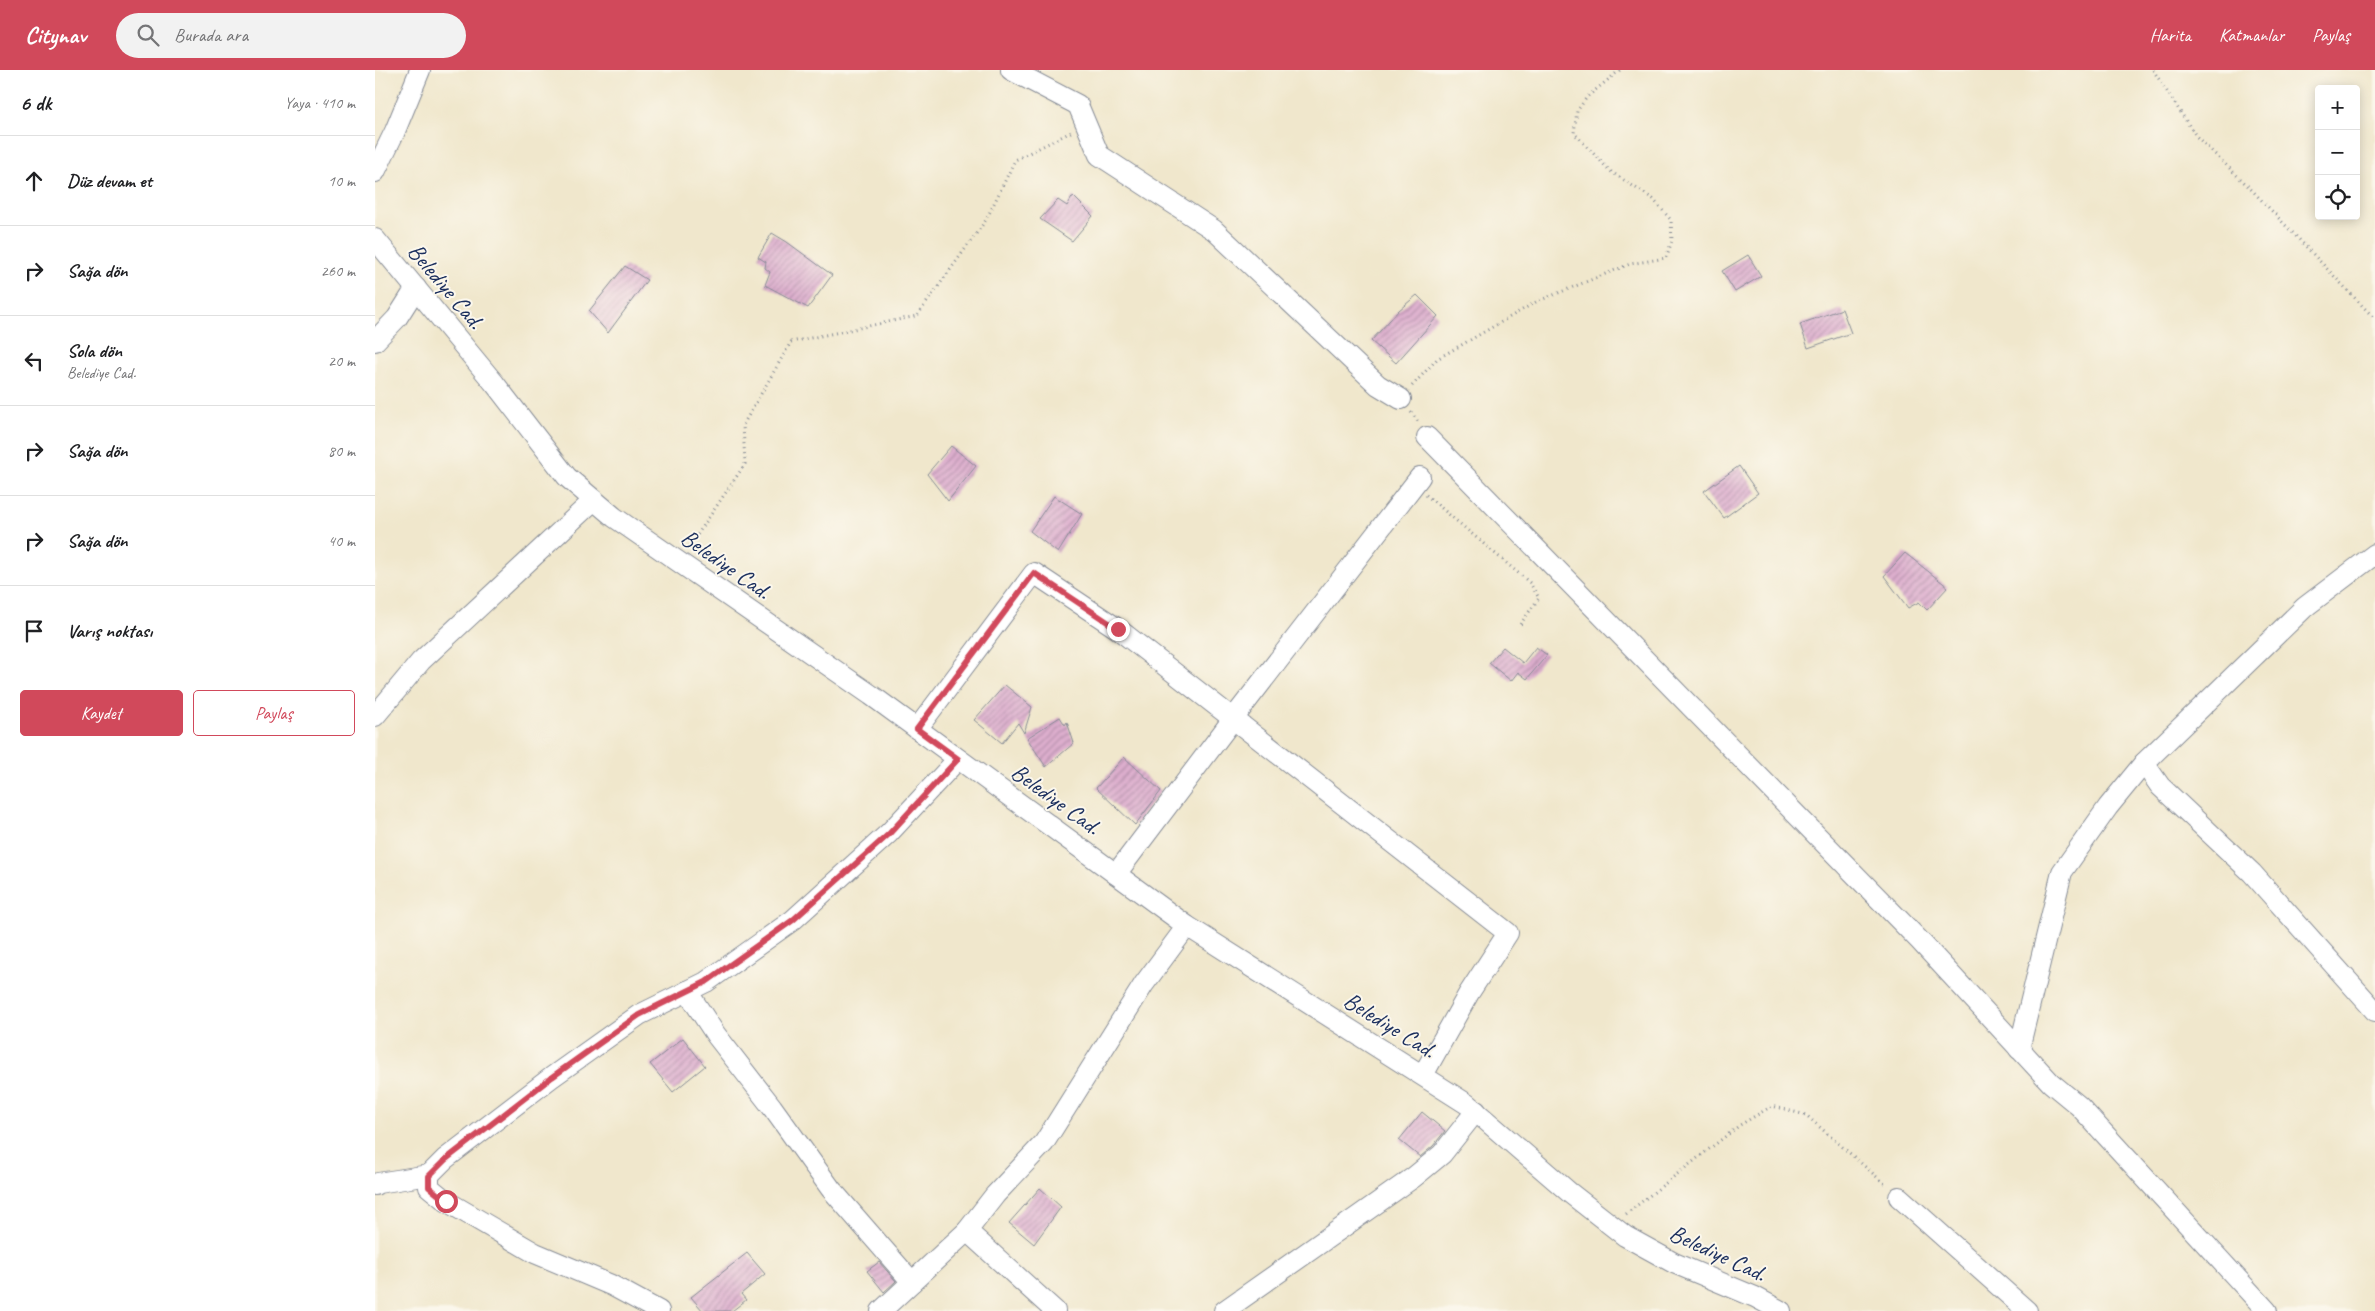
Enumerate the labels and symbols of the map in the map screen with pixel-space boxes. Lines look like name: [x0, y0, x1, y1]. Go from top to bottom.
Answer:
street label: Belediye Cad.: [401, 237, 491, 335]
street label: Belediye Cad.: [675, 522, 777, 606]
route end: [1107, 618, 1130, 641]
street label: Belediye Cad.: [1005, 757, 1107, 842]
street label: Belediye Cad.: [1338, 985, 1442, 1065]
route start: [435, 1190, 458, 1213]
street label: Belediye Cad.: [1665, 1218, 1771, 1289]

